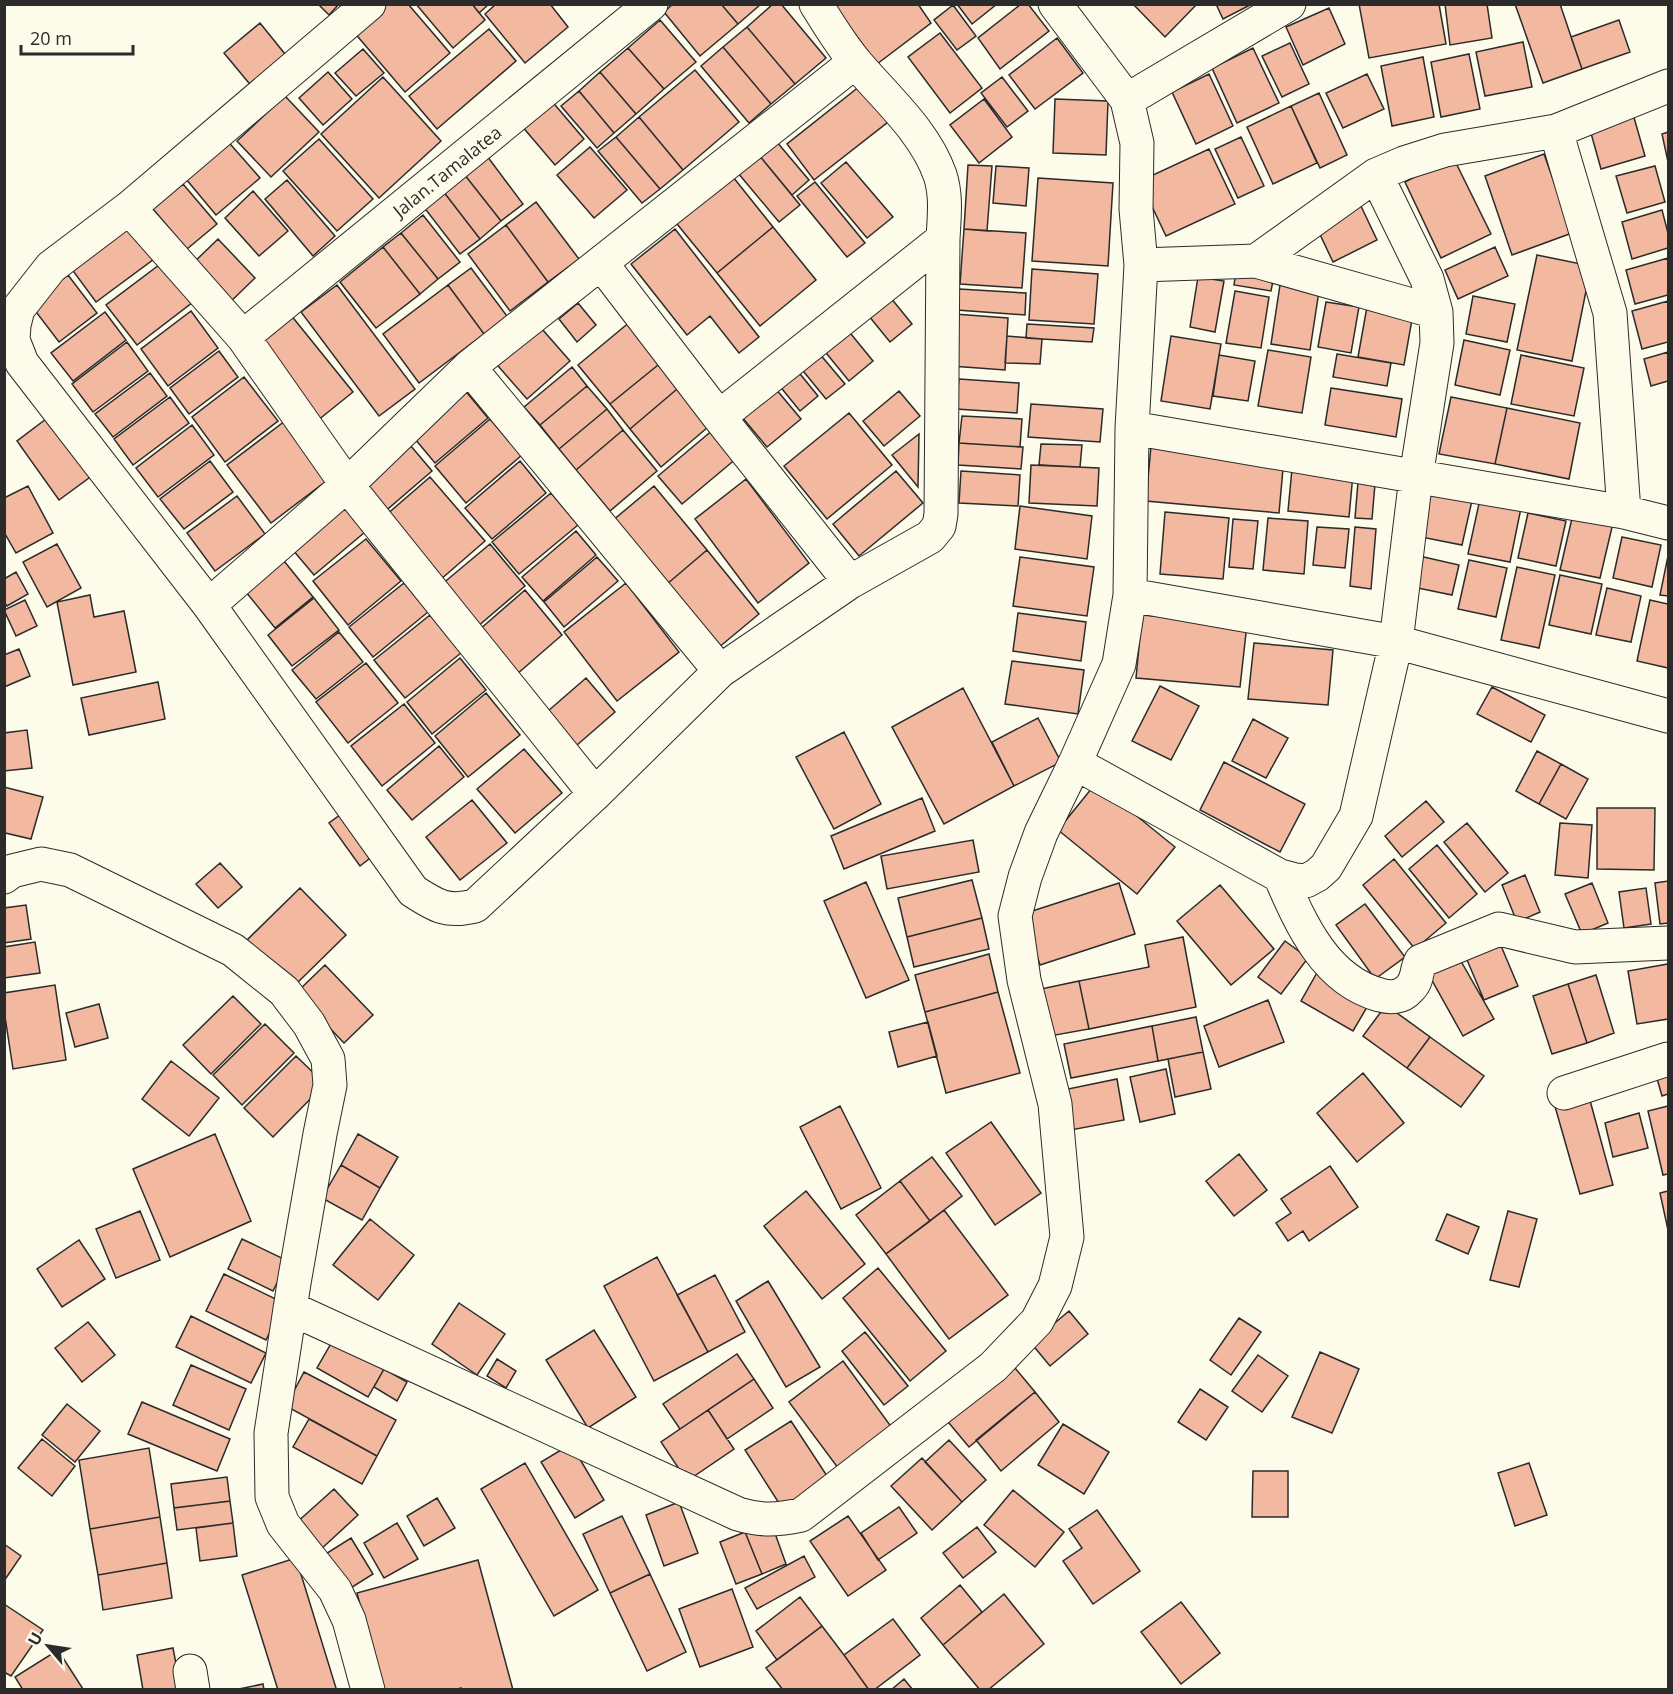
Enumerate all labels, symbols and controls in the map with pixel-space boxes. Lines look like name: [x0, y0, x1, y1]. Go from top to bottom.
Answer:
scale bar: [21, 18, 134, 56]
text: 20 m: [30, 26, 72, 50]
street label: Jalan.Tamalatea: [386, 120, 506, 223]
north arrow: [18, 1616, 78, 1676]
text: U: [22, 1628, 47, 1649]

